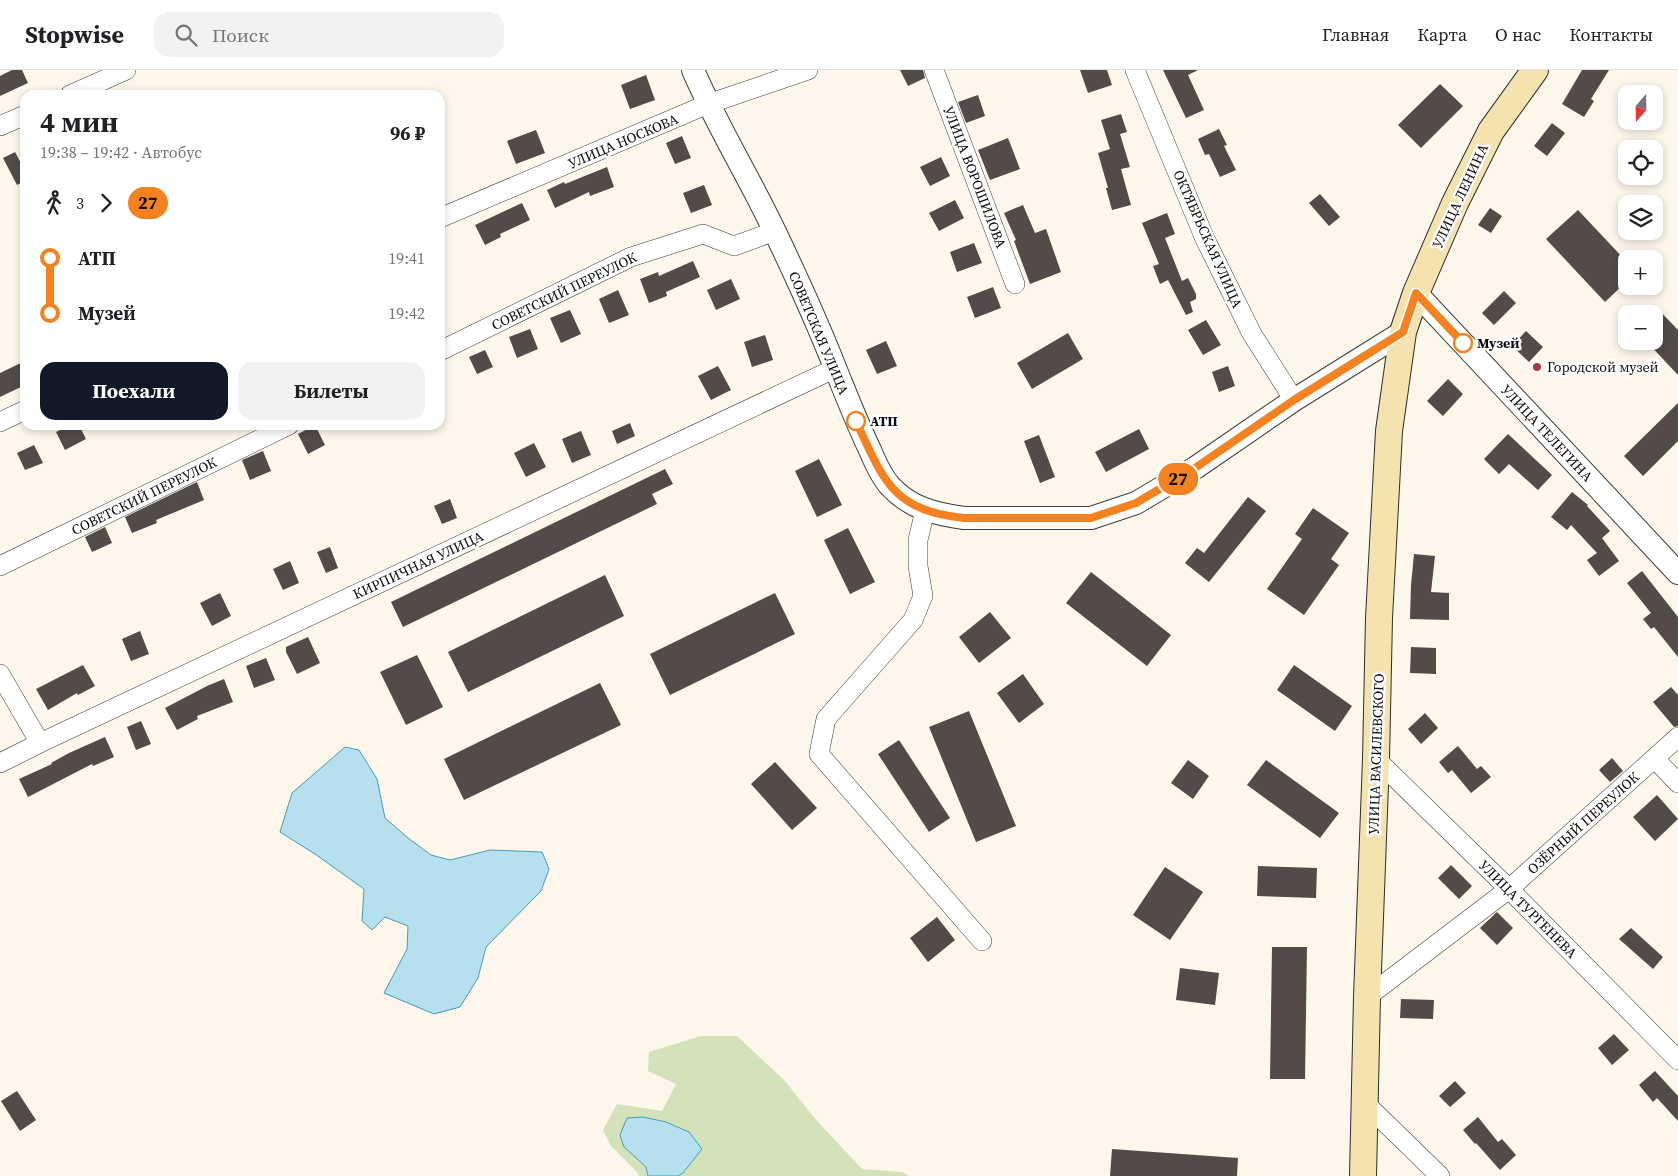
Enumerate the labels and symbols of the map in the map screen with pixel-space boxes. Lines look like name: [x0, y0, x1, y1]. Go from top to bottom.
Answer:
north arrow: [1618, 85, 1662, 130]
street label: УЛИЦА ВОРОШИЛОВА: [939, 103, 1012, 252]
street label: УЛИЦА НОСКОВА: [565, 108, 682, 173]
street label: УЛИЦА ЛЕНИНА: [1427, 140, 1493, 251]
street label: ОКТЯБРЬСКАЯ УЛИЦА: [1168, 167, 1248, 312]
street label: СОВЕТСКИЙ ПЕРЕУЛОК: [488, 247, 641, 335]
street label: СОВЕТСКАЯ УЛИЦА: [784, 268, 854, 398]
marker: Музей: [1453, 333, 1473, 353]
place label: Музей: [1477, 333, 1520, 353]
place label: Городской музей: [1547, 357, 1659, 377]
marker: Городской музей: [1531, 361, 1543, 373]
street label: УЛИЦА ТЕЛЕГИНА: [1497, 380, 1598, 487]
marker: АТП: [846, 411, 866, 431]
place label: АТП: [870, 411, 898, 431]
street label: СОВЕТСКИЙ ПЕРЕУЛОК: [68, 452, 221, 540]
line badge: 27: [1156, 463, 1200, 495]
street label: КИРПИЧНАЯ УЛИЦА: [350, 526, 487, 604]
street label: УЛИЦА ВАСИЛЕВСКОГО: [1363, 673, 1389, 835]
street label: ОЗЁРНЫЙ ПЕРЕУЛОК: [1523, 767, 1644, 879]
street label: УЛИЦА ТУРГЕНЕВА: [1474, 855, 1582, 963]

